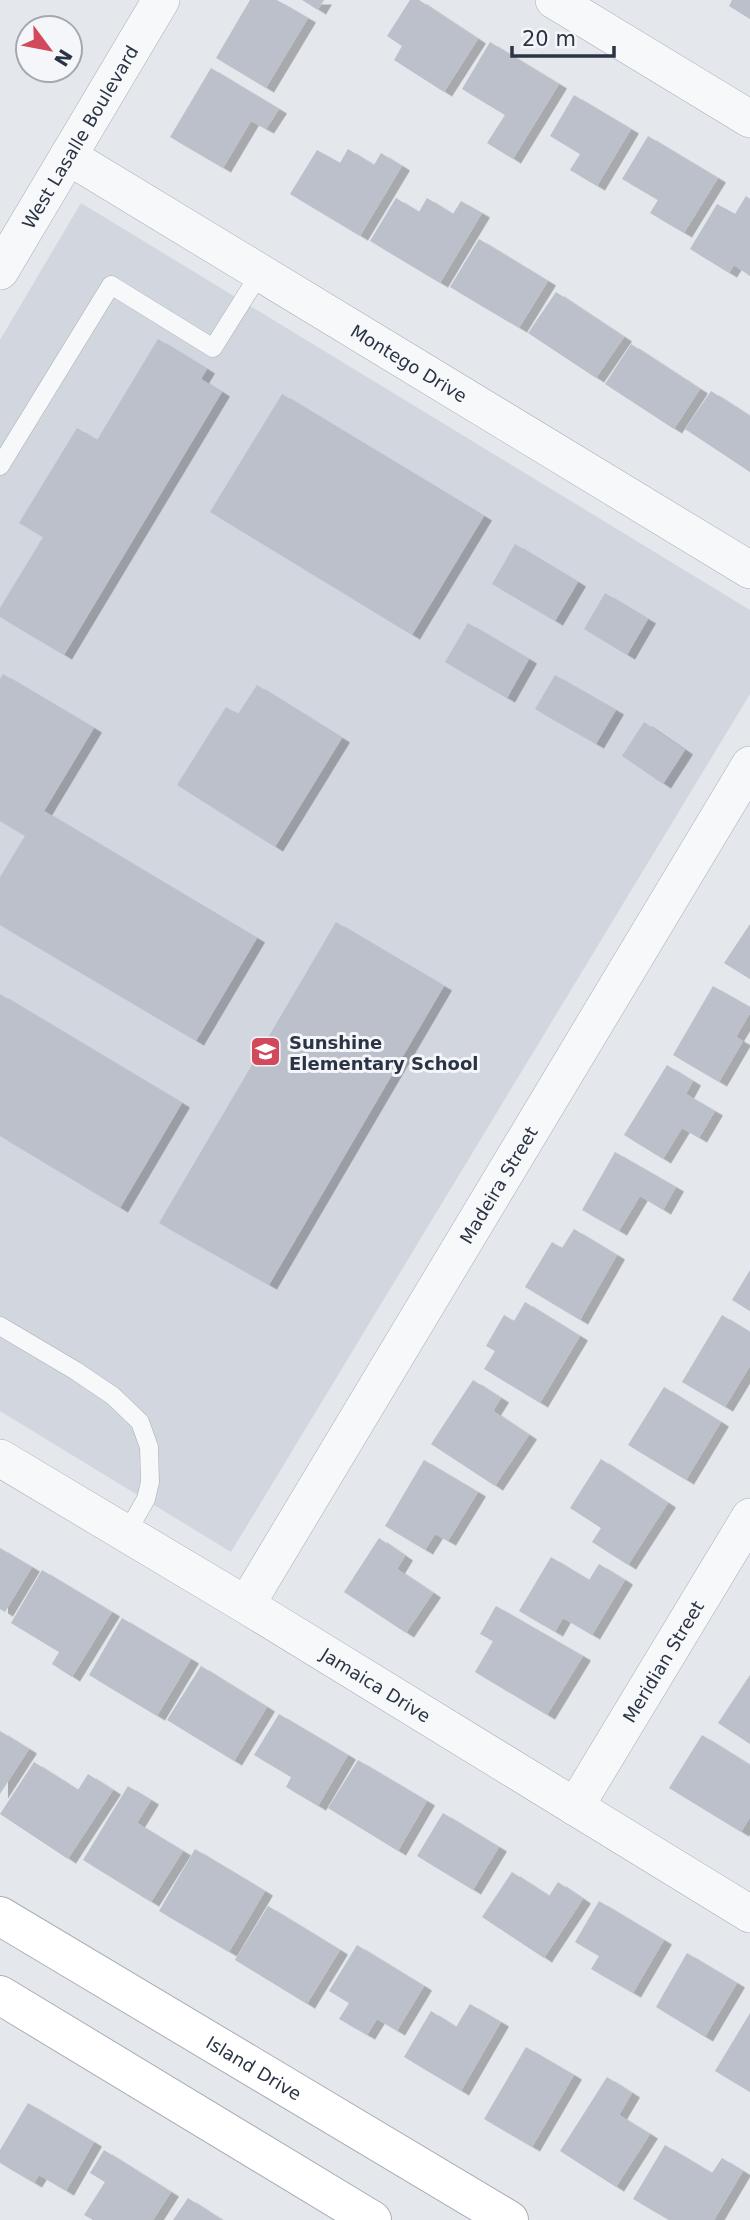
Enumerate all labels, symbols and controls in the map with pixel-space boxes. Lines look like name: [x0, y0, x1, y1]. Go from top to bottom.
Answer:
north arrow: [14, 14, 84, 84]
scale bar: [512, 14, 614, 58]
text: 20 m: [522, 27, 576, 51]
street label: West Lasalle Boulevard: [17, 41, 142, 232]
text: N: [50, 45, 77, 71]
street label: Montego Drive: [347, 320, 471, 406]
place label: Sunshine Elementary School: [289, 1032, 478, 1074]
school or university icon: Sunshine Elementary School: [249, 1035, 283, 1069]
street label: Madeira Street: [455, 1122, 541, 1247]
street label: Meridian Street: [618, 1597, 708, 1726]
street label: Jamaica Drive: [316, 1643, 435, 1726]
street label: Island Drive: [203, 2031, 306, 2104]

